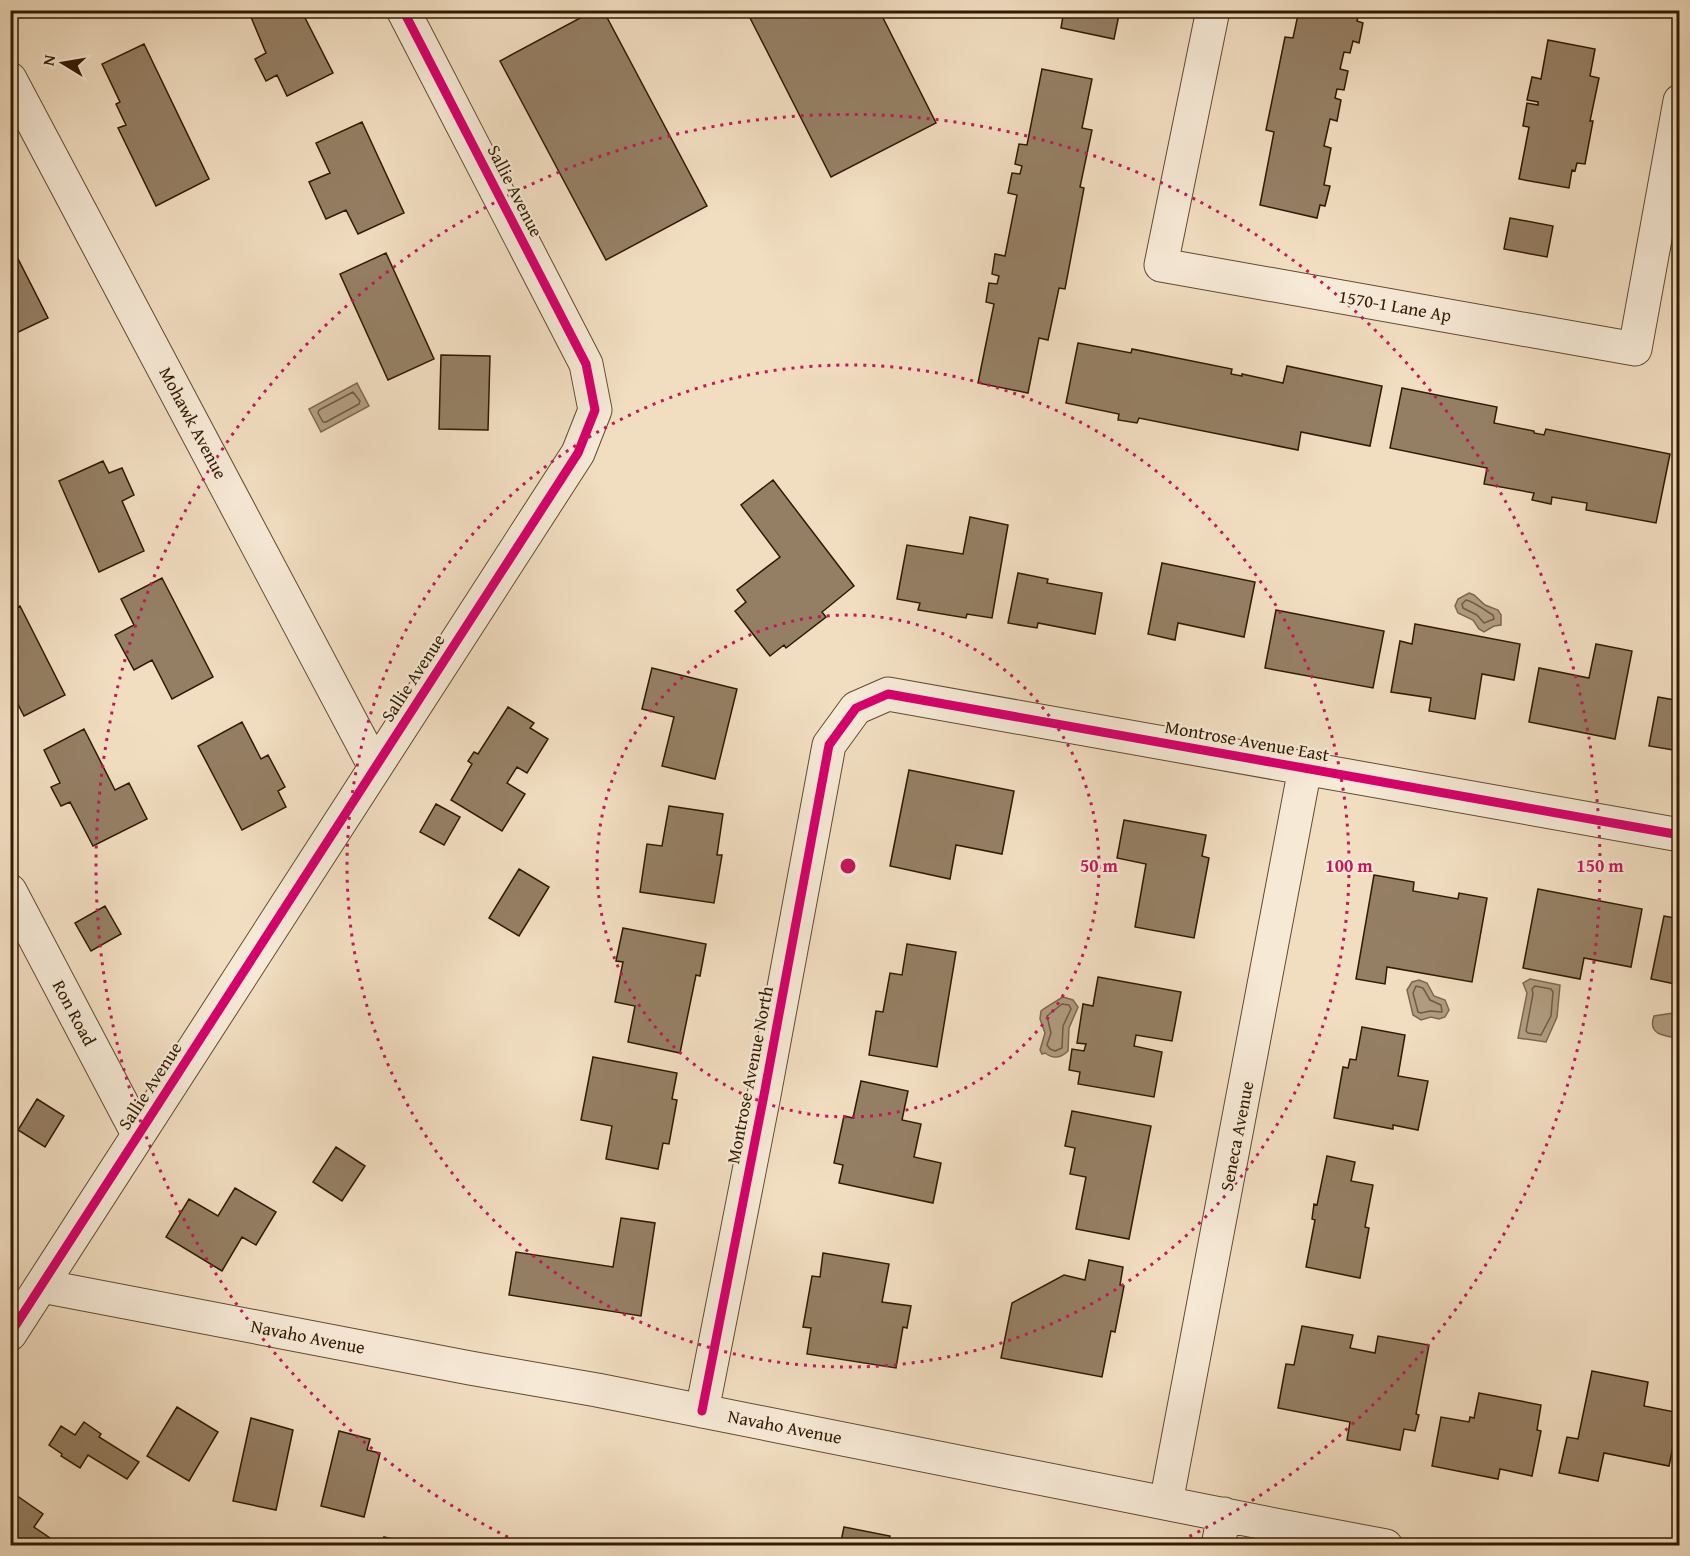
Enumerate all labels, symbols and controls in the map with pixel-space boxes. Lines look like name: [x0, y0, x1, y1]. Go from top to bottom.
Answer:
north arrow: [33, 33, 93, 93]
text: N: [35, 52, 61, 68]
street label: Sallie Avenue: [481, 140, 550, 242]
street label: 1570-1 Lane Ap: [1337, 282, 1454, 329]
street label: Mohawk Avenue: [153, 362, 234, 484]
street label: Sallie Avenue: [374, 628, 451, 727]
street label: Montrose Avenue East: [1163, 713, 1332, 768]
text: 50 m: [1080, 852, 1119, 879]
text: 100 m: [1325, 852, 1373, 879]
text: 150 m: [1576, 852, 1624, 879]
centre of rings: [838, 856, 858, 876]
street label: Ron Road: [46, 975, 103, 1051]
street label: Montrose Avenue North: [719, 984, 780, 1166]
street label: Sallie Avenue: [111, 1036, 188, 1135]
street label: Seneca Avenue: [1213, 1079, 1260, 1193]
street label: Navaho Avenue: [249, 1312, 367, 1361]
street label: Navaho Avenue: [726, 1402, 844, 1451]

